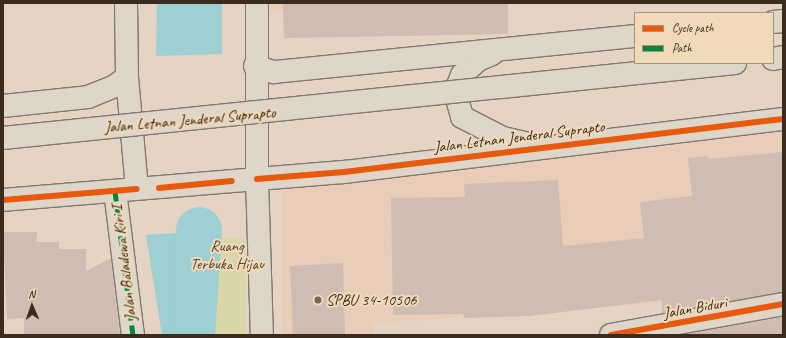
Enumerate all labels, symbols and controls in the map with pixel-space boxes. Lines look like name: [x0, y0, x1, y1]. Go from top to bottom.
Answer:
legend: [634, 12, 774, 64]
text: Cycle path: [672, 20, 714, 36]
text: Path: [672, 40, 692, 56]
street label: Jalan Letnan Jenderal Suprapto: [104, 103, 276, 137]
street label: Jalan Letnan Jenderal Suprapto: [433, 117, 605, 157]
street label: Jalan Baladewa Kiri I: [107, 204, 141, 322]
park label: Ruang Terbuka Hijau: [190, 236, 264, 274]
north arrow: [12, 286, 52, 326]
text: N: [28, 287, 35, 301]
place label: SPBU 34-10506: [326, 290, 417, 310]
street label: Jalan Biduri: [662, 293, 728, 323]
marker: SPBU 34-10506: [313, 295, 323, 305]

